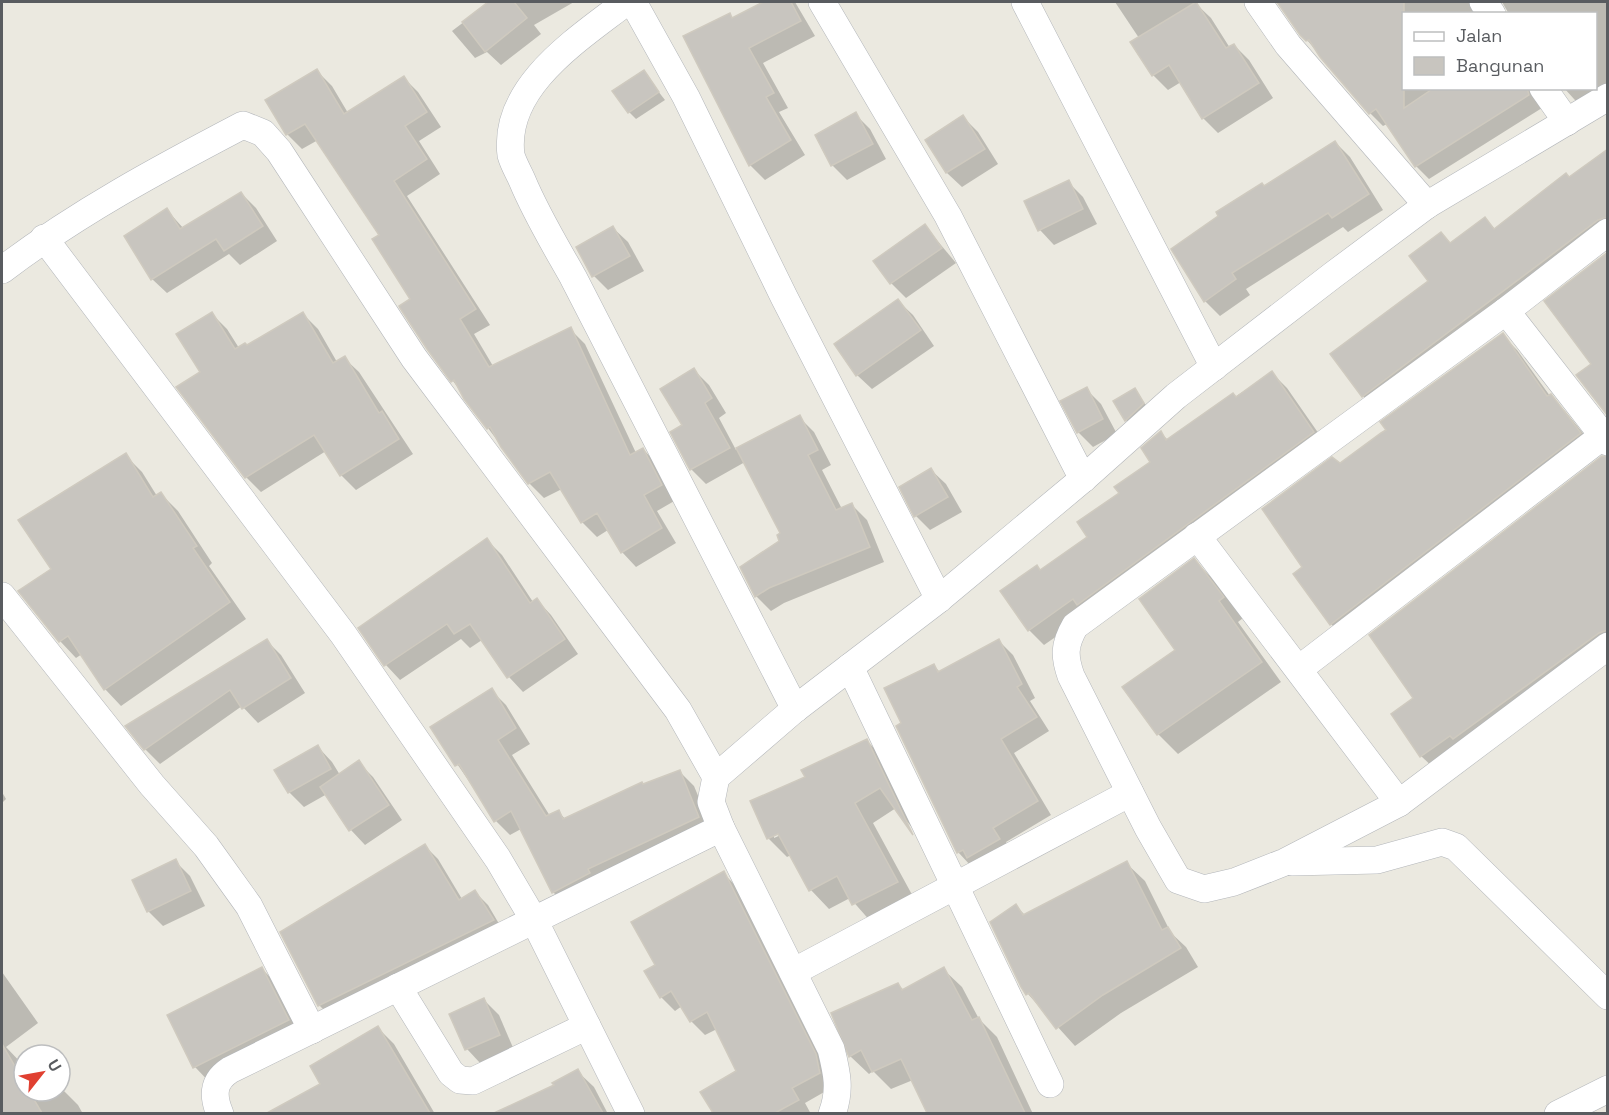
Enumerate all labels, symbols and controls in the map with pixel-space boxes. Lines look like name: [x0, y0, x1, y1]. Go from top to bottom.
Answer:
legend: [1402, 12, 1597, 90]
text: Jalan: [1456, 24, 1502, 47]
text: Bangunan: [1456, 54, 1544, 77]
north arrow: [12, 1043, 72, 1103]
text: U: [43, 1056, 66, 1076]

